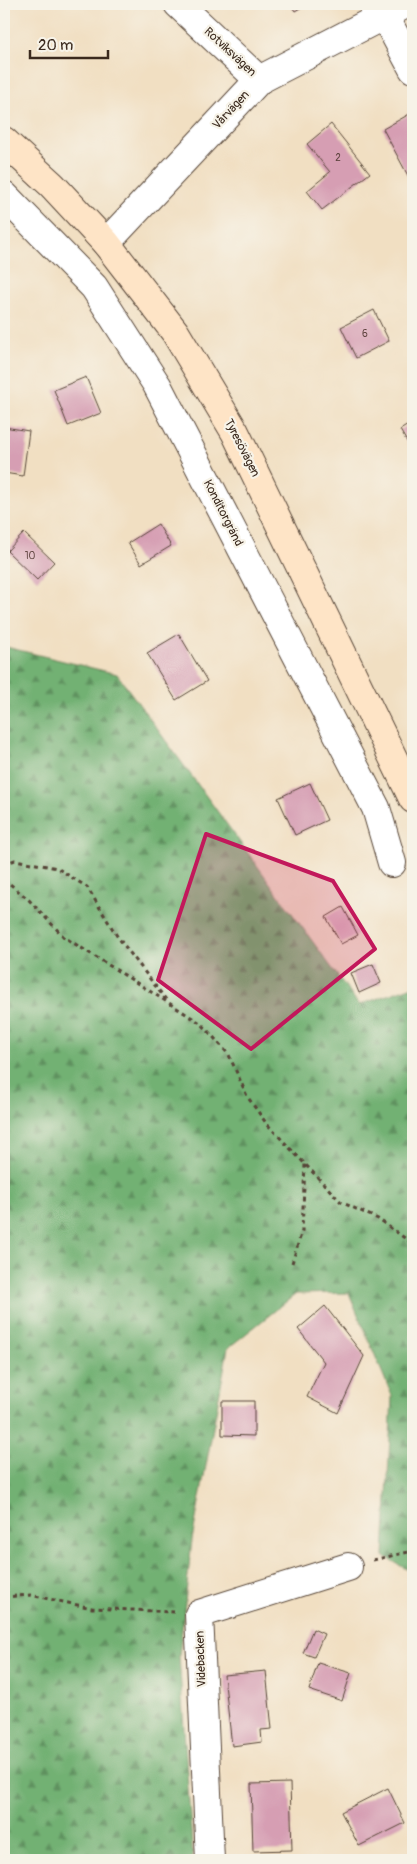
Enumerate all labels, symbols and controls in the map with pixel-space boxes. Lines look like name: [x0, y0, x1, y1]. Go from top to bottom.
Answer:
street label: Rotviksvägen: [201, 24, 259, 80]
scale bar: [30, 28, 108, 60]
text: 20 m: [38, 36, 73, 55]
street label: Vårvägen: [209, 87, 253, 132]
house number: 2: [335, 152, 341, 164]
house number: 6: [362, 328, 368, 340]
street label: Tyresövägen: [221, 417, 263, 480]
street label: Konditorgränd: [200, 477, 246, 549]
house number: 10: [25, 550, 36, 562]
street label: Videbacken: [193, 1630, 209, 1687]

